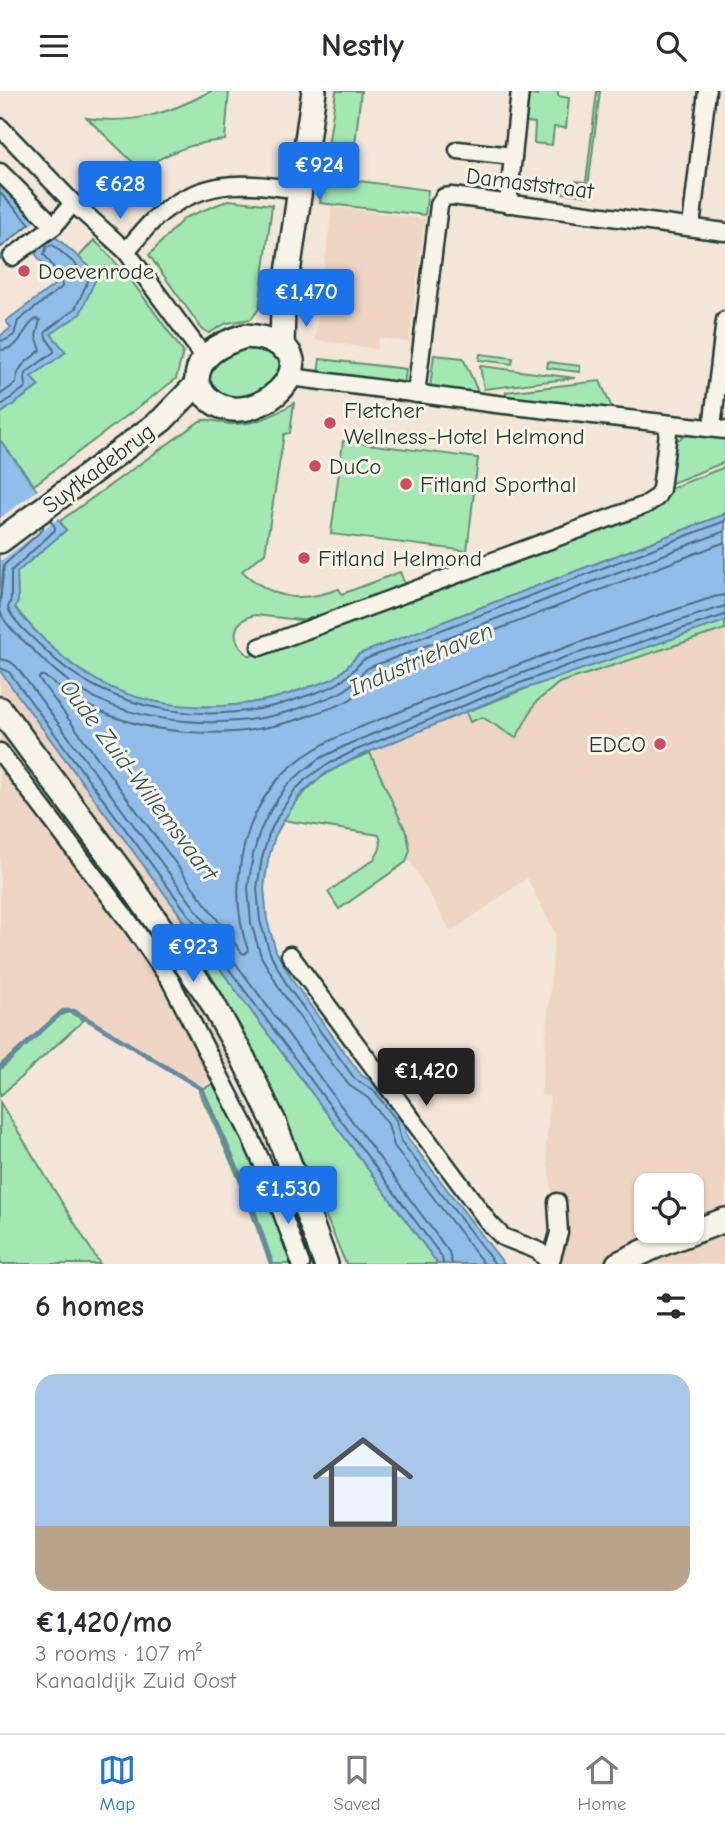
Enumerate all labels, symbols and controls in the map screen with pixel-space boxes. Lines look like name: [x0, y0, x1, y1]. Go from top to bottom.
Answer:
icon: menu: [35, 27, 73, 65]
text: Nestly: [321, 27, 404, 64]
icon: search: [652, 27, 690, 65]
pin: €924: [278, 143, 360, 202]
text: €924: [294, 151, 344, 178]
pin: €628: [79, 162, 161, 221]
street label: Damaststraat: [465, 162, 597, 205]
text: €628: [94, 170, 146, 197]
place label: Doevenrode: [38, 258, 154, 285]
marker: Doevenrode: [16, 263, 32, 279]
pin: €1,470: [249, 269, 363, 329]
text: €1,470: [274, 278, 338, 305]
place label: Fletcher Wellness-Hotel Helmond: [344, 397, 585, 450]
marker: Fletcher Wellness-Hotel Helmond: [322, 415, 338, 431]
street label: Suytkadebrug: [37, 418, 160, 519]
place label: DuCo: [329, 453, 382, 480]
marker: DuCo: [307, 458, 323, 474]
place label: Fitland Sporthal: [420, 471, 577, 498]
marker: Fitland Sporthal: [398, 476, 414, 492]
place label: Fitland Helmond: [318, 545, 482, 572]
marker: Fitland Helmond: [296, 550, 312, 566]
water label: Industriehaven: [344, 616, 497, 702]
water label: Oude Zuid-Willemsvaart: [54, 674, 225, 887]
place label: EDCO: [589, 731, 646, 758]
marker: EDCO: [652, 736, 668, 752]
pin: €923: [152, 925, 234, 984]
text: €923: [168, 933, 218, 960]
pin: €1,420: [369, 1049, 483, 1108]
text: €1,420: [394, 1057, 458, 1084]
pin: €1,530: [231, 1167, 345, 1226]
map controls: [634, 1173, 704, 1243]
button: locate: [634, 1173, 704, 1243]
text: €1,530: [255, 1175, 321, 1202]
icon: filters: [652, 1287, 690, 1325]
text: 6 homes: [35, 1289, 144, 1324]
icon: home: [300, 1419, 426, 1545]
text: €1,420/mo: [35, 1605, 172, 1640]
text: 3 rooms · 107 m²: [35, 1640, 202, 1667]
text: Kanaaldijk Zuid Oost: [35, 1667, 236, 1694]
tab: Map: [98, 1751, 136, 1815]
tab: Saved: [333, 1751, 381, 1815]
tab: Home: [578, 1751, 627, 1815]

